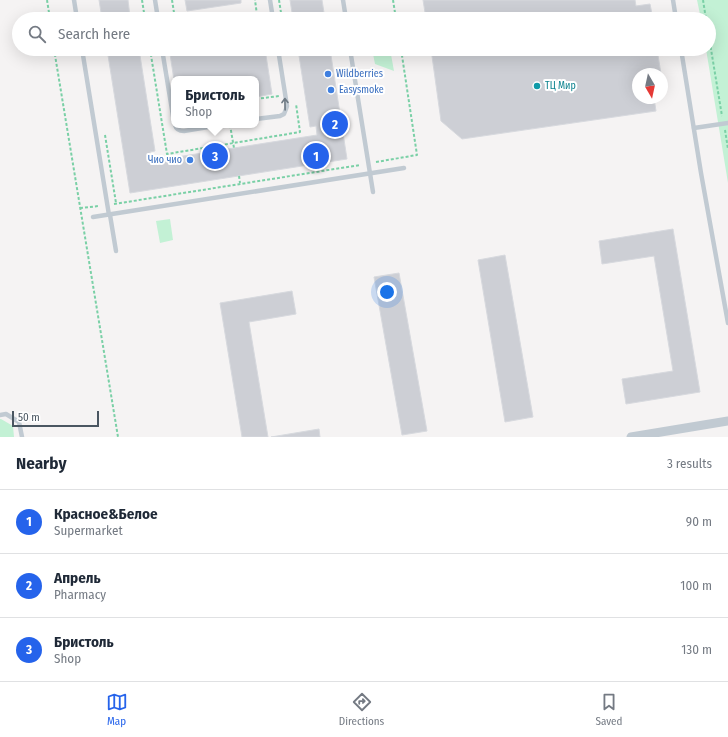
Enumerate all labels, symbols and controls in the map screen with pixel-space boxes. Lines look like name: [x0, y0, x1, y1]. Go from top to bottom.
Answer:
search box: [12, 12, 716, 56]
icon: search: [26, 23, 48, 45]
text: Search here: [58, 25, 130, 43]
place label: Wildberries: [336, 68, 383, 80]
north arrow: [632, 68, 668, 104]
marker: Wildberries: [323, 69, 333, 79]
popup: [171, 76, 259, 128]
place label: ТЦ Мир: [545, 80, 576, 92]
marker: ТЦ Мир: [532, 81, 542, 91]
place label: Easysmoke: [339, 84, 384, 96]
marker: Easysmoke: [326, 85, 336, 95]
text: Бристоль: [185, 86, 245, 104]
one-way arrow: [282, 98, 289, 111]
text: Shop: [185, 104, 212, 119]
pin: 2: [322, 109, 348, 139]
pin: 3: [202, 141, 228, 171]
pin: 1: [303, 141, 329, 171]
place label: Чио чио: [148, 154, 182, 166]
marker: Чио чио: [185, 155, 195, 165]
your location: [377, 282, 397, 302]
scale bar: [12, 409, 99, 428]
text: 50 m: [18, 411, 40, 424]
text: Nearby: [16, 453, 67, 474]
text: 3 results: [667, 456, 712, 471]
text: Красное&Белое: [54, 505, 158, 523]
text: 1: [26, 514, 32, 529]
text: 90 m: [686, 514, 712, 529]
text: Supermarket: [54, 523, 123, 538]
text: Апрель: [54, 569, 101, 587]
text: 2: [26, 578, 32, 593]
text: 100 m: [680, 578, 712, 593]
text: Pharmacy: [54, 587, 106, 602]
text: Бристоль: [54, 633, 114, 651]
text: 3: [26, 642, 32, 657]
text: 130 m: [681, 642, 712, 657]
text: Shop: [54, 651, 81, 666]
tab: Map: [106, 691, 128, 728]
tab: Directions: [339, 691, 384, 728]
tab: Saved: [596, 691, 622, 728]

